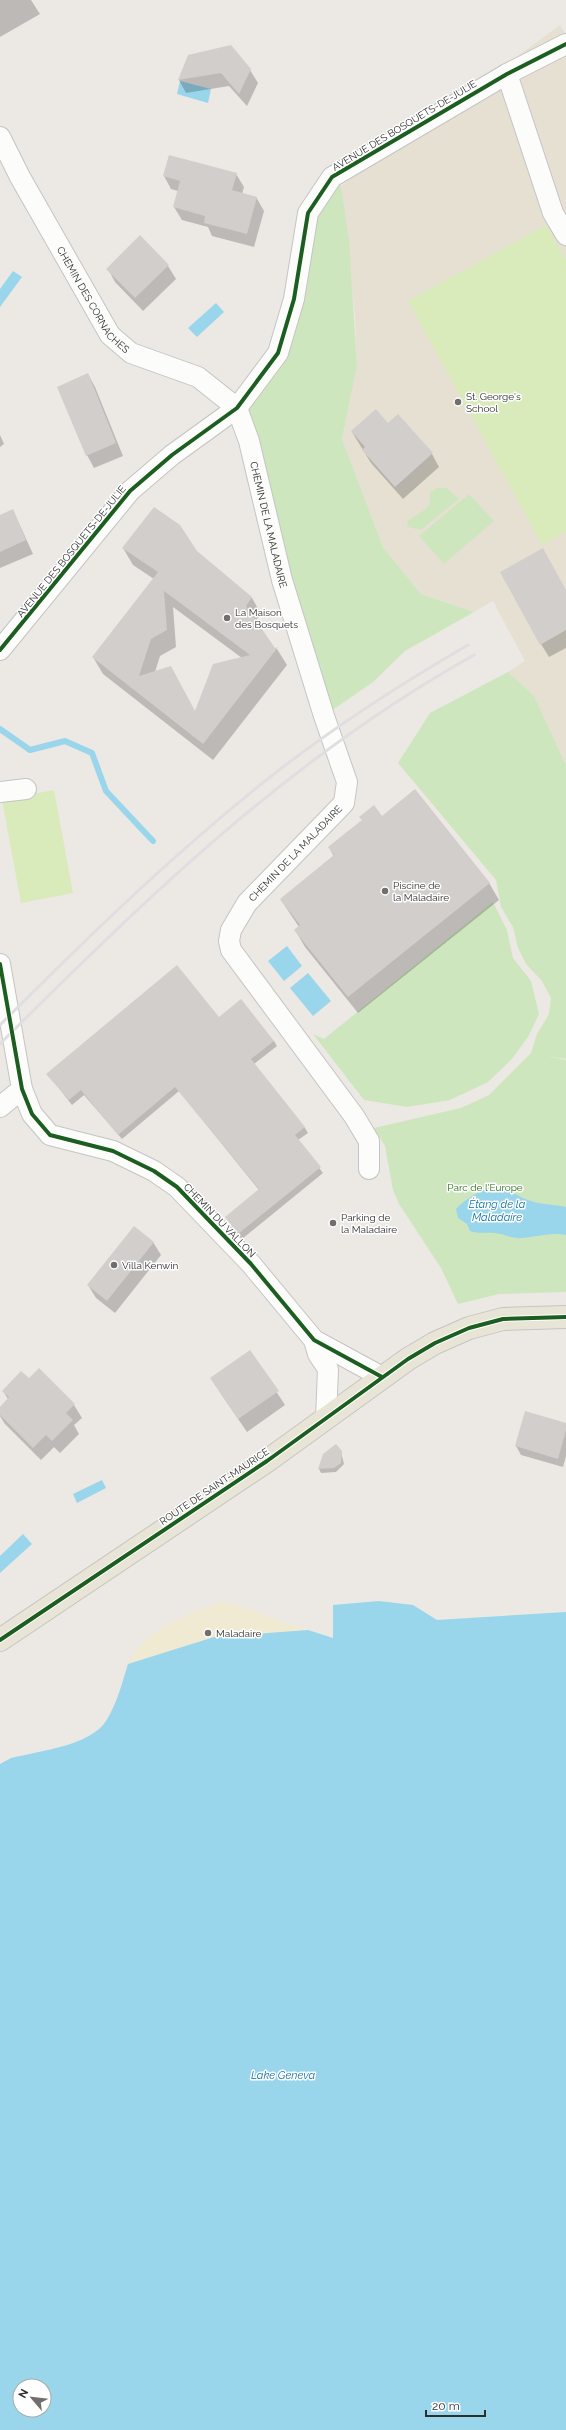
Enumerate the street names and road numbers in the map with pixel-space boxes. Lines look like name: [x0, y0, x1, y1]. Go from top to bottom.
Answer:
street label: AVENUE DES BOSQUETS-DE-JULIE: [330, 78, 478, 173]
street label: CHEMIN DES CORNACHES: [55, 245, 132, 355]
street label: CHEMIN DE LA MALADAIRE: [248, 460, 289, 589]
street label: AVENUE DES BOSQUETS-DE-JULIE: [15, 483, 128, 619]
street label: CHEMIN DE LA MALADAIRE: [246, 803, 344, 904]
street label: CHEMIN DU VALLON: [182, 1181, 258, 1260]
street label: ROUTE DE SAINT-MAURICE: [158, 1446, 271, 1527]

